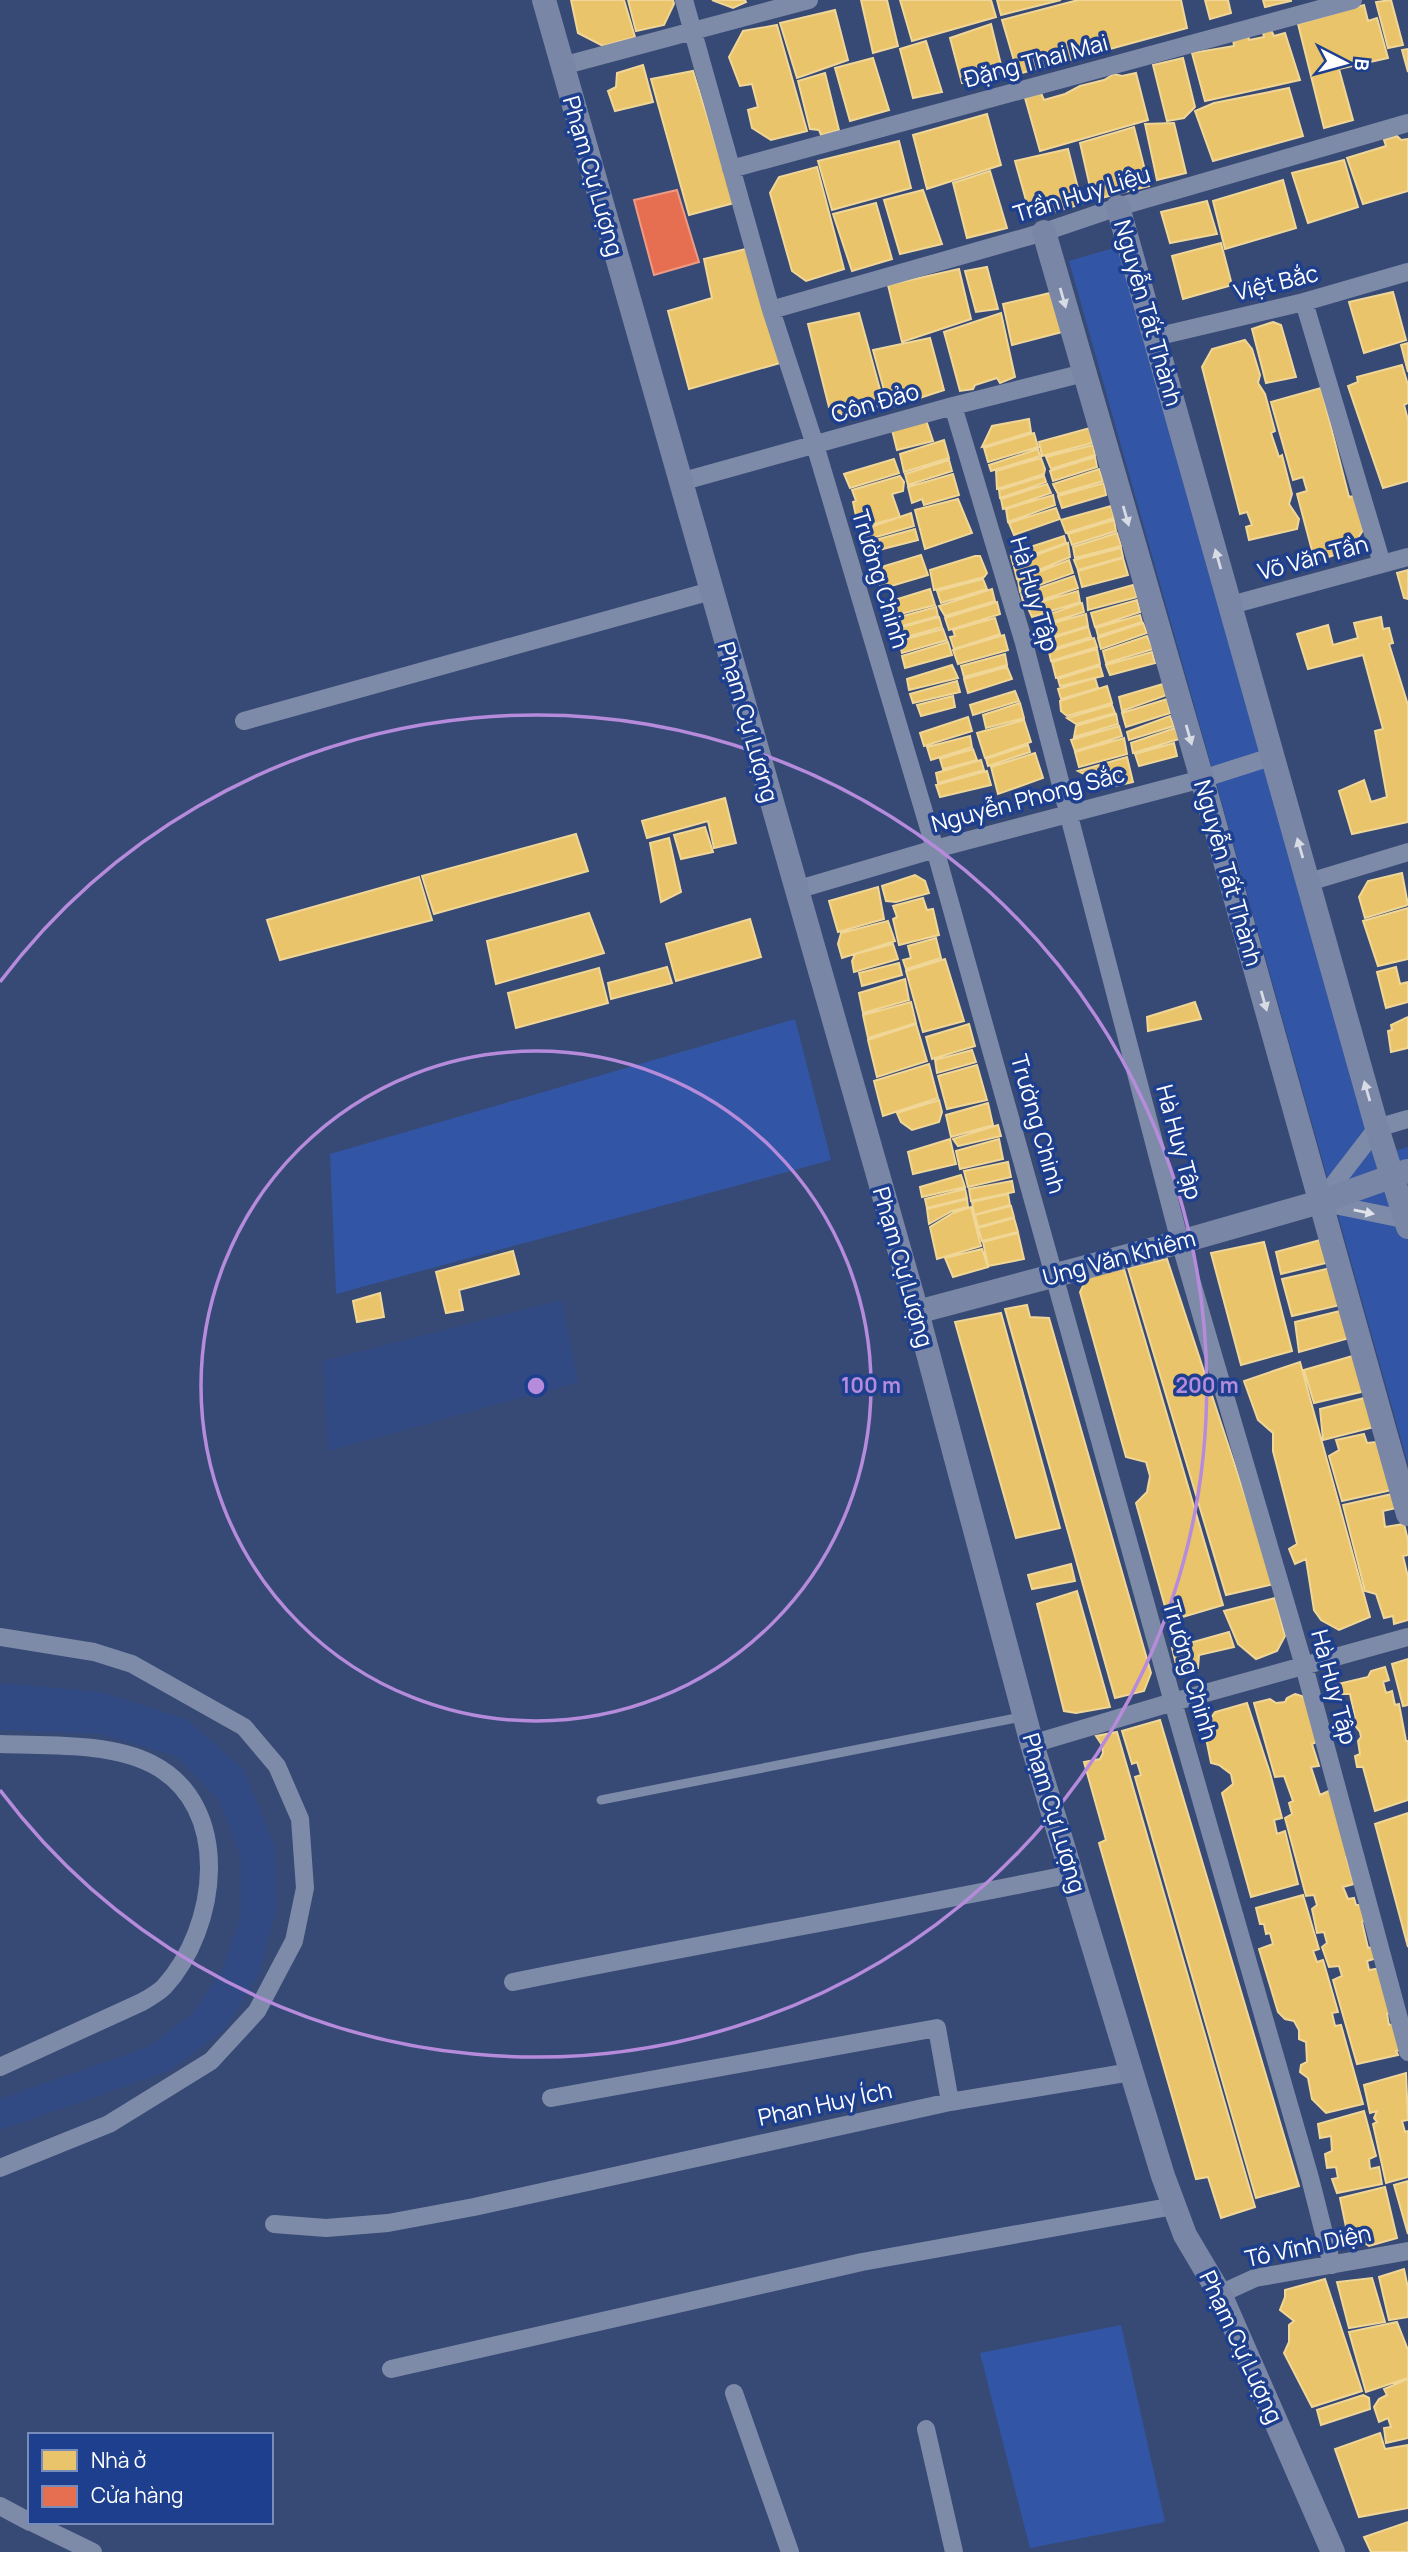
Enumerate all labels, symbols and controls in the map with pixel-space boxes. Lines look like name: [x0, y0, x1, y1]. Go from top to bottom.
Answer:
street label: Đặng Thai Mai: [960, 25, 1111, 95]
north arrow: [1310, 28, 1380, 98]
text: B: [1348, 57, 1375, 72]
street label: Phạm Cự Lượng: [556, 92, 632, 260]
street label: Trần Huy Liệu: [1009, 157, 1154, 229]
street label: Nguyễn Tất Thành: [1107, 216, 1191, 410]
street label: Việt Bắc: [1230, 256, 1321, 308]
one-way arrow: [1058, 287, 1069, 309]
street label: Côn Đảo: [827, 374, 922, 430]
street label: Trường Chinh: [845, 506, 917, 652]
one-way arrow: [1121, 506, 1131, 527]
street label: Võ Văn Tần: [1254, 527, 1372, 587]
street label: Hà Huy Tập: [1003, 533, 1067, 655]
one-way arrow: [1212, 548, 1222, 569]
street label: Phạm Cự Lượng: [711, 638, 787, 806]
one-way arrow: [1184, 724, 1195, 746]
street label: Nguyễn Phong Sắc: [928, 757, 1128, 839]
street label: Nguyễn Tất Thành: [1187, 776, 1271, 970]
one-way arrow: [1294, 838, 1304, 859]
one-way arrow: [1259, 990, 1270, 1012]
street label: Trường Chinh: [1004, 1050, 1074, 1197]
one-way arrow: [1361, 1080, 1372, 1102]
street label: Hà Huy Tập: [1149, 1081, 1211, 1203]
street label: Phạm Cự Lượng: [866, 1183, 942, 1351]
one-way arrow: [1353, 1206, 1375, 1217]
street label: Ung Văn Khiêm: [1039, 1221, 1199, 1293]
text: 100 m: [841, 1371, 901, 1399]
text: 200 m: [1175, 1371, 1239, 1399]
centre of rings: [524, 1374, 548, 1398]
street label: Trường Chinh: [1156, 1596, 1226, 1743]
street label: Hà Huy Tập: [1304, 1626, 1366, 1748]
street label: Phạm Cự Lượng: [1015, 1729, 1094, 1896]
street label: Phan Huy Ích: [755, 2073, 895, 2133]
street label: Tô Vĩnh Diện: [1242, 2216, 1374, 2274]
street label: Phạm Cự Lượng: [1192, 2265, 1291, 2428]
legend: [28, 2433, 273, 2524]
text: Nhà ở: [91, 2446, 146, 2474]
text: Cửa hàng: [91, 2481, 183, 2509]

